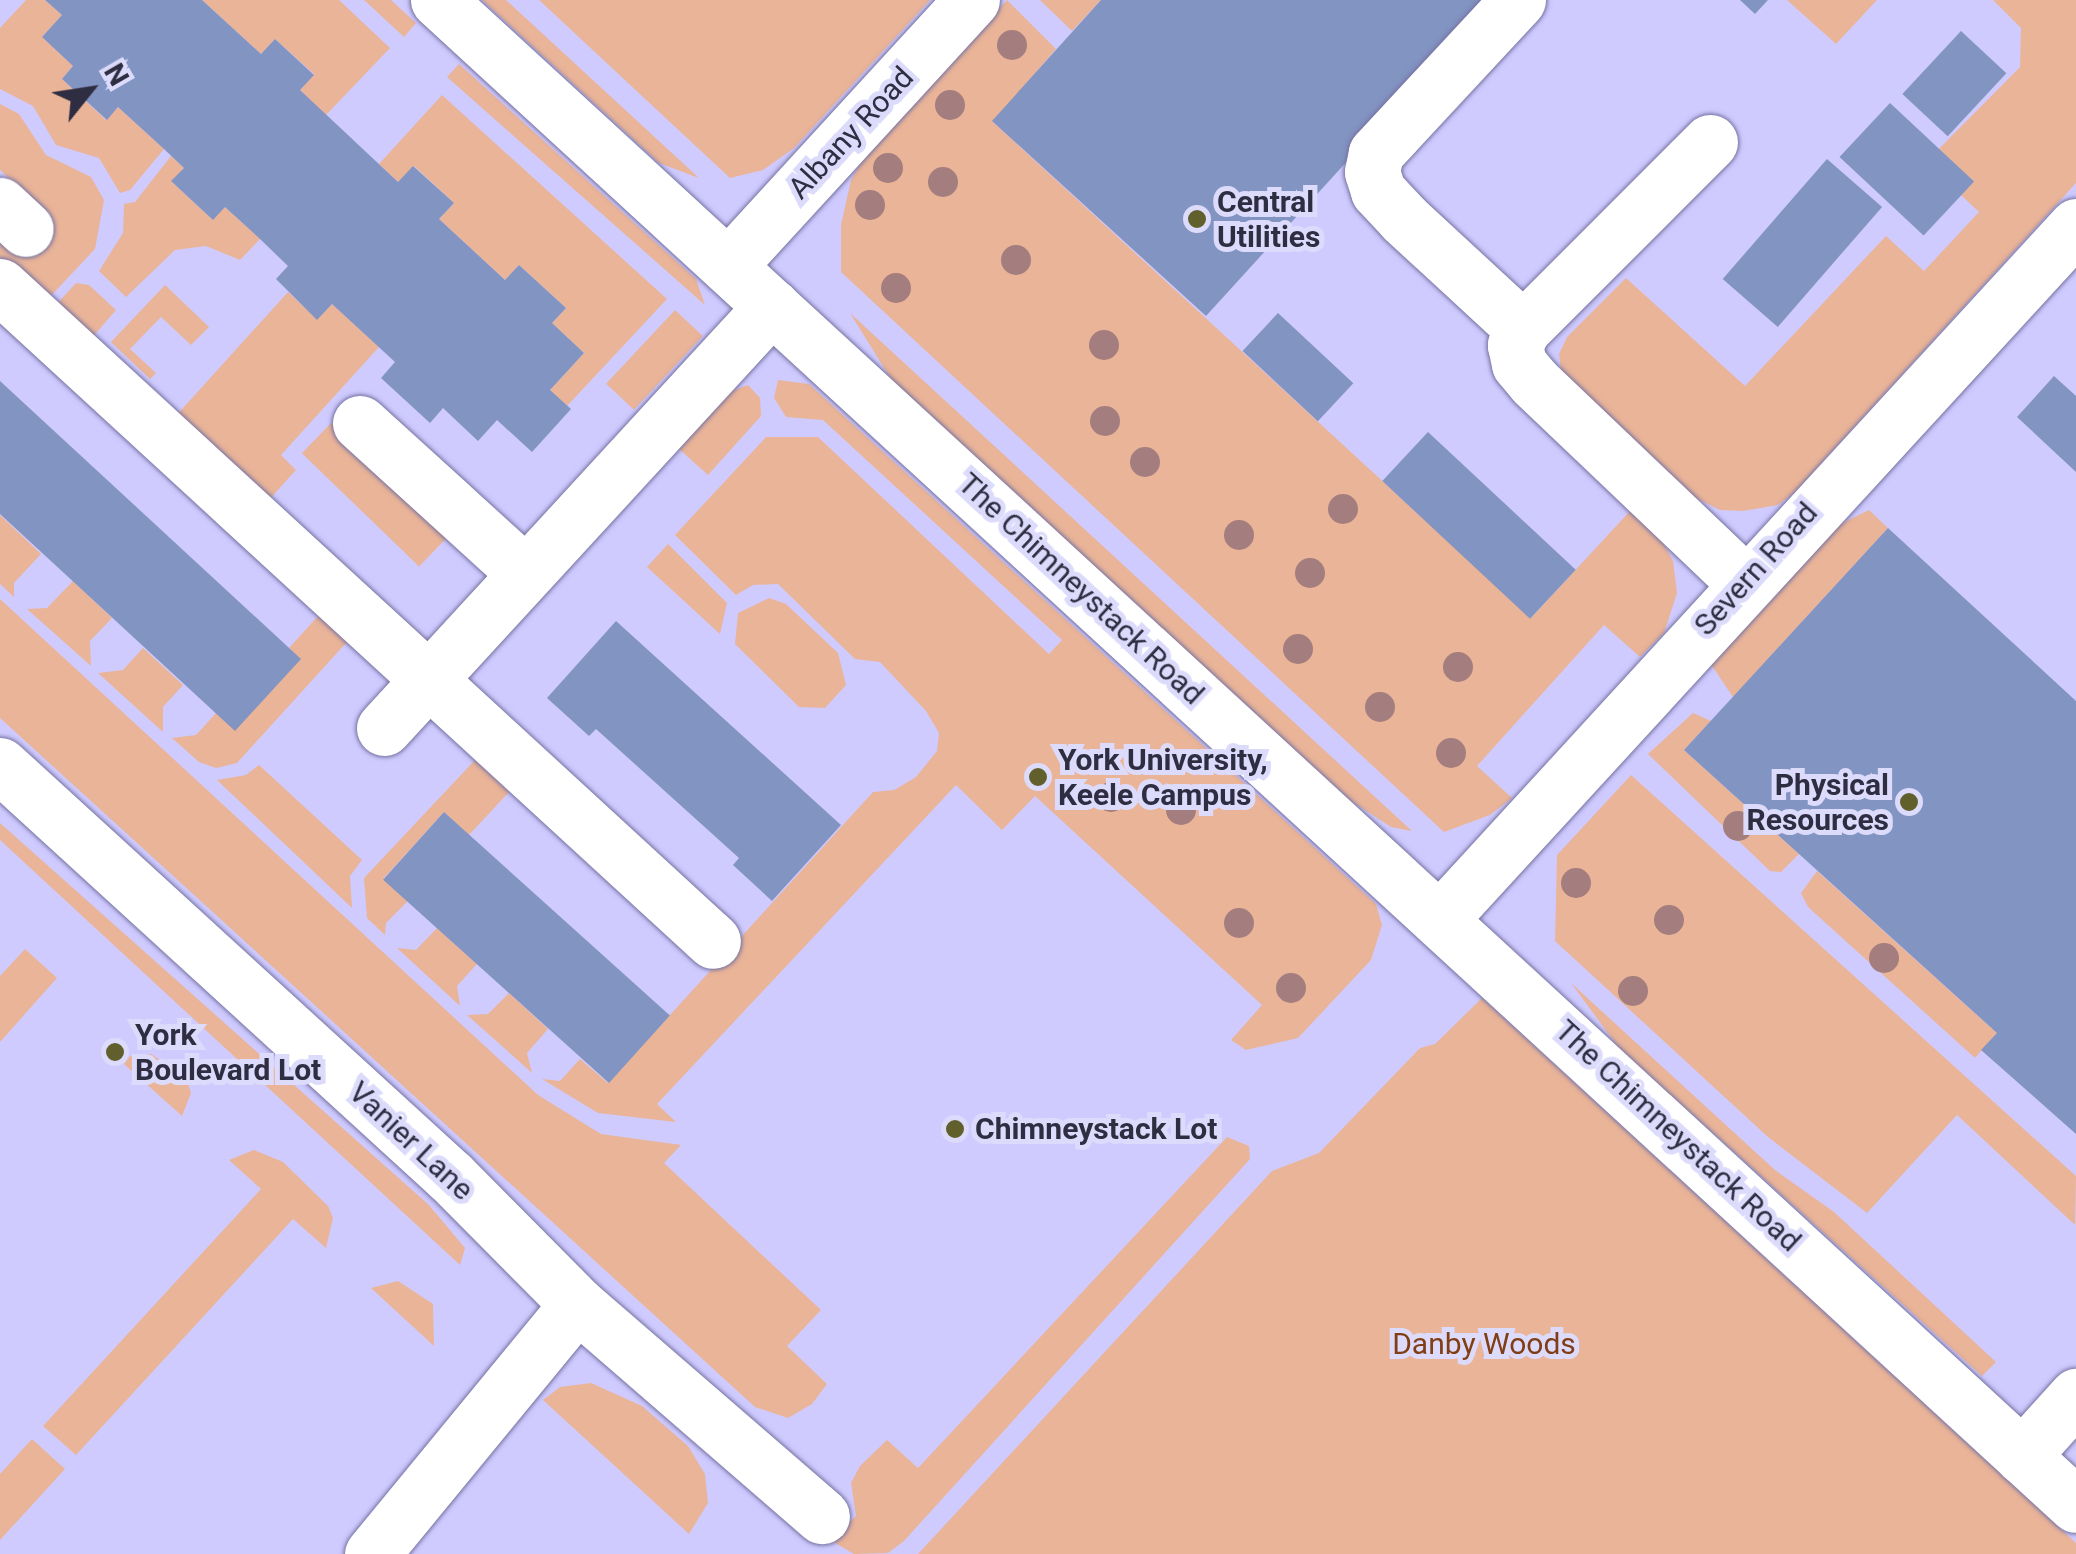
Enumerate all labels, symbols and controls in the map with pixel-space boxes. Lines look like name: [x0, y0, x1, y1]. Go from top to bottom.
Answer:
north arrow: [40, 40, 140, 140]
text: N: [97, 58, 136, 92]
street label: Albany Road: [781, 60, 921, 206]
place label: Central Utilities: [1217, 184, 1320, 254]
marker: Central Utilities: [1186, 208, 1208, 230]
street label: The Chimneystack Road: [951, 466, 1211, 712]
street label: Severn Road: [1687, 495, 1825, 643]
place label: York University, Keele Campus: [1058, 742, 1268, 812]
marker: York University, Keele Campus: [1027, 766, 1049, 788]
place label: Physical Resources: [1746, 767, 1889, 838]
marker: Physical Resources: [1898, 791, 1920, 813]
street label: The Chimneystack Road: [1548, 1013, 1808, 1259]
place label: York Boulevard Lot: [135, 1017, 321, 1088]
marker: York Boulevard Lot: [104, 1041, 126, 1063]
street label: Vanier Lane: [341, 1074, 481, 1208]
place label: Chimneystack Lot: [975, 1111, 1217, 1147]
marker: Chimneystack Lot: [944, 1118, 966, 1140]
park label: Danby Woods: [1392, 1326, 1576, 1362]

